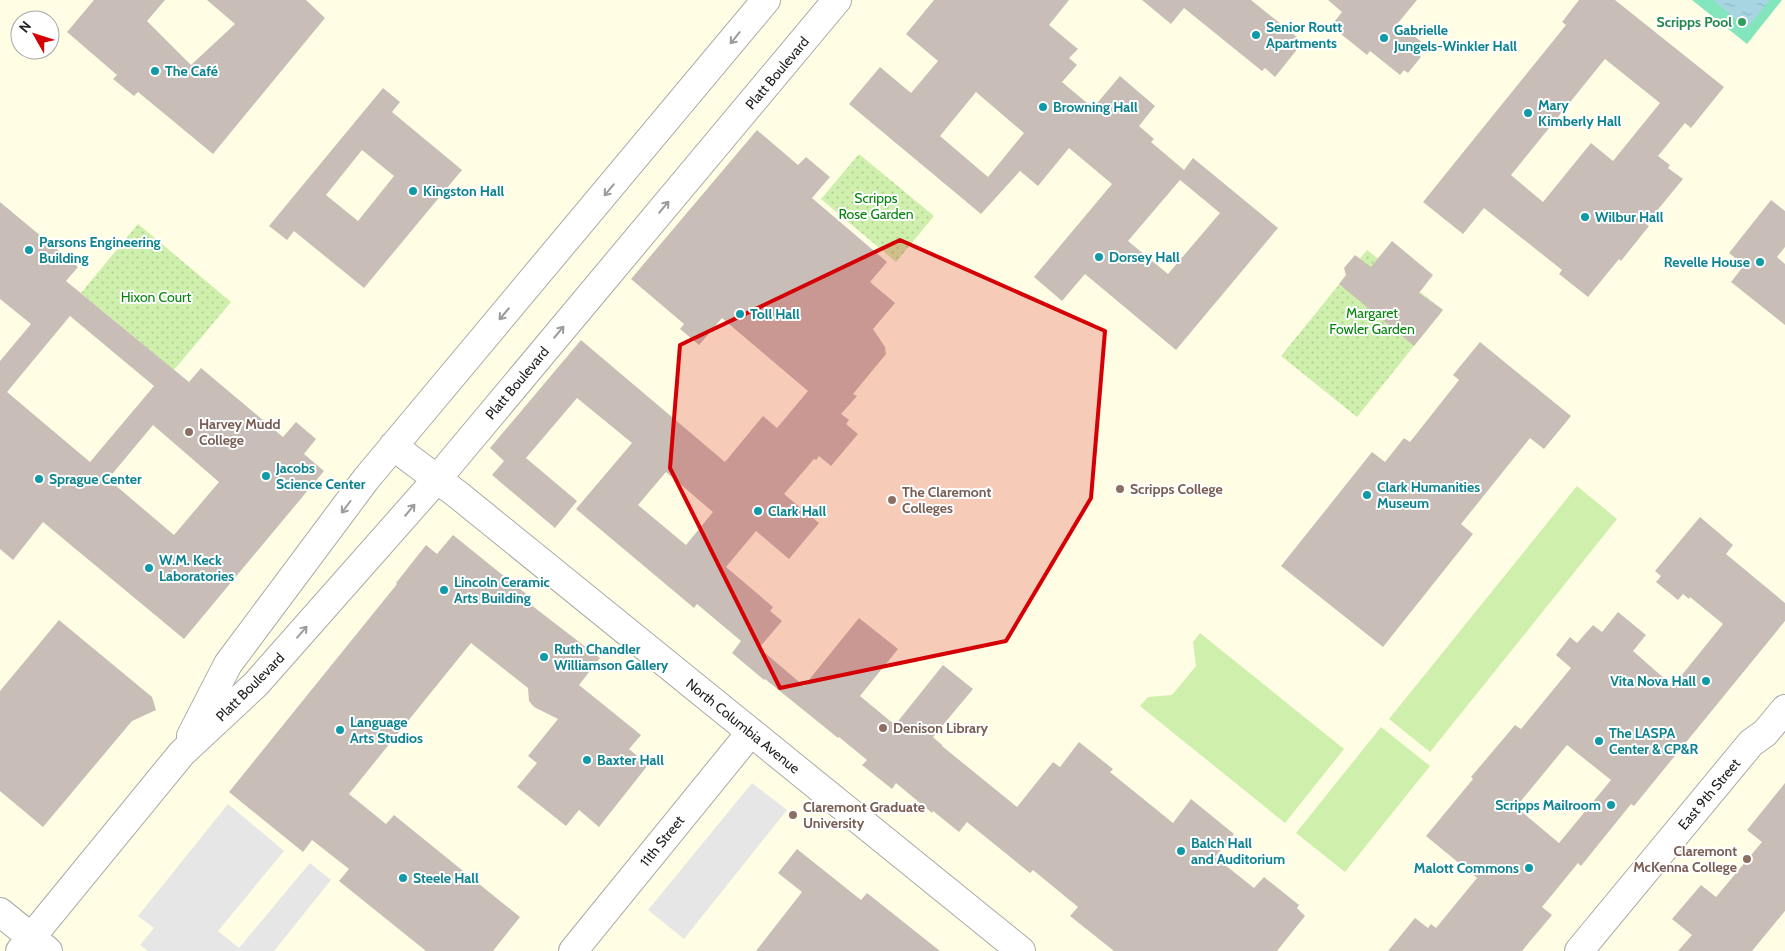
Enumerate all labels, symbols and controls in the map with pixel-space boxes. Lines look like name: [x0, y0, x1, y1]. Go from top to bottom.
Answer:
north arrow: [10, 10, 60, 60]
place label: Scripps Pool: [1657, 13, 1732, 31]
marker: Scripps Pool: [1736, 16, 1748, 28]
text: N: [15, 17, 35, 36]
place label: Senior Routt Apartments: [1266, 18, 1342, 52]
place label: Gabrielle Jungels-Winkler Hall: [1393, 21, 1517, 55]
marker: Senior Routt Apartments: [1250, 29, 1262, 41]
one-way arrow: [729, 31, 740, 44]
marker: Gabrielle Jungels-Winkler Hall: [1378, 32, 1390, 44]
street label: Platt Boulevard: [741, 33, 813, 113]
place label: The Café: [165, 62, 218, 80]
marker: The Café: [149, 65, 161, 77]
place label: Mary Kimberly Hall: [1538, 96, 1622, 130]
place label: Browning Hall: [1053, 98, 1138, 116]
marker: Browning Hall: [1037, 101, 1049, 113]
marker: Mary Kimberly Hall: [1522, 107, 1534, 119]
place label: Kingston Hall: [423, 182, 505, 200]
one-way arrow: [603, 183, 614, 196]
marker: Kingston Hall: [407, 185, 419, 197]
park label: Scripps Rose Garden: [838, 189, 914, 223]
one-way arrow: [658, 201, 669, 214]
place label: Wilbur Hall: [1595, 208, 1664, 226]
marker: Wilbur Hall: [1579, 211, 1591, 223]
place label: Parsons Engineering Building: [39, 233, 161, 267]
marker: Parsons Engineering Building: [23, 244, 35, 256]
place label: Dorsey Hall: [1109, 248, 1180, 266]
marker: Dorsey Hall: [1093, 251, 1105, 263]
place label: Revelle House: [1664, 253, 1750, 271]
marker: Revelle House: [1754, 256, 1766, 268]
park label: Hixon Court: [121, 288, 191, 306]
park label: Margaret Fowler Garden: [1329, 304, 1415, 338]
place label: Toll Hall: [750, 305, 800, 323]
one-way arrow: [499, 307, 510, 320]
marker: Toll Hall: [734, 308, 746, 320]
one-way arrow: [554, 326, 565, 339]
street label: Platt Boulevard: [481, 343, 553, 423]
place label: Harvey Mudd College: [199, 415, 280, 449]
marker: Harvey Mudd College: [183, 426, 195, 438]
place label: Jacobs Science Center: [275, 459, 366, 493]
place label: Sprague Center: [49, 470, 142, 488]
marker: Jacobs Science Center: [260, 470, 272, 482]
marker: Sprague Center: [33, 473, 45, 485]
place label: Clark Humanities Museum: [1377, 478, 1480, 512]
place label: Scripps College: [1130, 480, 1223, 498]
place label: The Claremont Colleges: [902, 483, 991, 517]
marker: Scripps College: [1114, 483, 1126, 495]
marker: Clark Humanities Museum: [1361, 489, 1373, 501]
marker: The Claremont Colleges: [886, 494, 898, 506]
one-way arrow: [340, 500, 351, 513]
place label: Clark Hall: [768, 502, 826, 520]
one-way arrow: [404, 504, 415, 517]
marker: Clark Hall: [752, 505, 764, 517]
place label: W.M. Keck Laboratories: [159, 551, 234, 585]
marker: W.M. Keck Laboratories: [143, 562, 155, 574]
place label: Lincoln Ceramic Arts Building: [454, 573, 551, 607]
marker: Lincoln Ceramic Arts Building: [438, 584, 450, 596]
one-way arrow: [297, 625, 308, 638]
place label: Ruth Chandler Williamson Gallery: [554, 640, 669, 674]
street label: Platt Boulevard: [212, 649, 288, 725]
marker: Ruth Chandler Williamson Gallery: [538, 651, 550, 663]
place label: Vita Nova Hall: [1610, 672, 1696, 690]
street label: North Columbia Avenue: [682, 675, 804, 777]
marker: Vita Nova Hall: [1700, 675, 1712, 687]
place label: Language Arts Studios: [350, 713, 423, 747]
place label: Denison Library: [893, 719, 989, 737]
marker: Denison Library: [877, 722, 889, 734]
marker: Language Arts Studios: [334, 724, 346, 736]
place label: The LASPA Center & CP&R: [1609, 724, 1699, 758]
marker: The LASPA Center & CP&R: [1593, 735, 1605, 747]
place label: Baxter Hall: [597, 751, 664, 769]
marker: Baxter Hall: [581, 754, 593, 766]
street label: East 9th Street: [1674, 754, 1744, 833]
place label: Scripps Mailroom: [1495, 796, 1601, 814]
place label: Claremont Graduate University: [803, 798, 925, 832]
marker: Scripps Mailroom: [1605, 799, 1617, 811]
marker: Claremont Graduate University: [787, 809, 799, 821]
street label: 11th Street: [636, 812, 688, 870]
place label: Balch Hall and Auditorium: [1191, 834, 1285, 868]
place label: Claremont McKenna College: [1633, 842, 1737, 876]
marker: Balch Hall and Auditorium: [1175, 845, 1187, 857]
marker: Claremont McKenna College: [1741, 853, 1753, 865]
place label: Malott Commons: [1414, 859, 1519, 877]
marker: Malott Commons: [1523, 862, 1535, 874]
place label: Steele Hall: [413, 869, 479, 887]
marker: Steele Hall: [397, 872, 409, 884]

